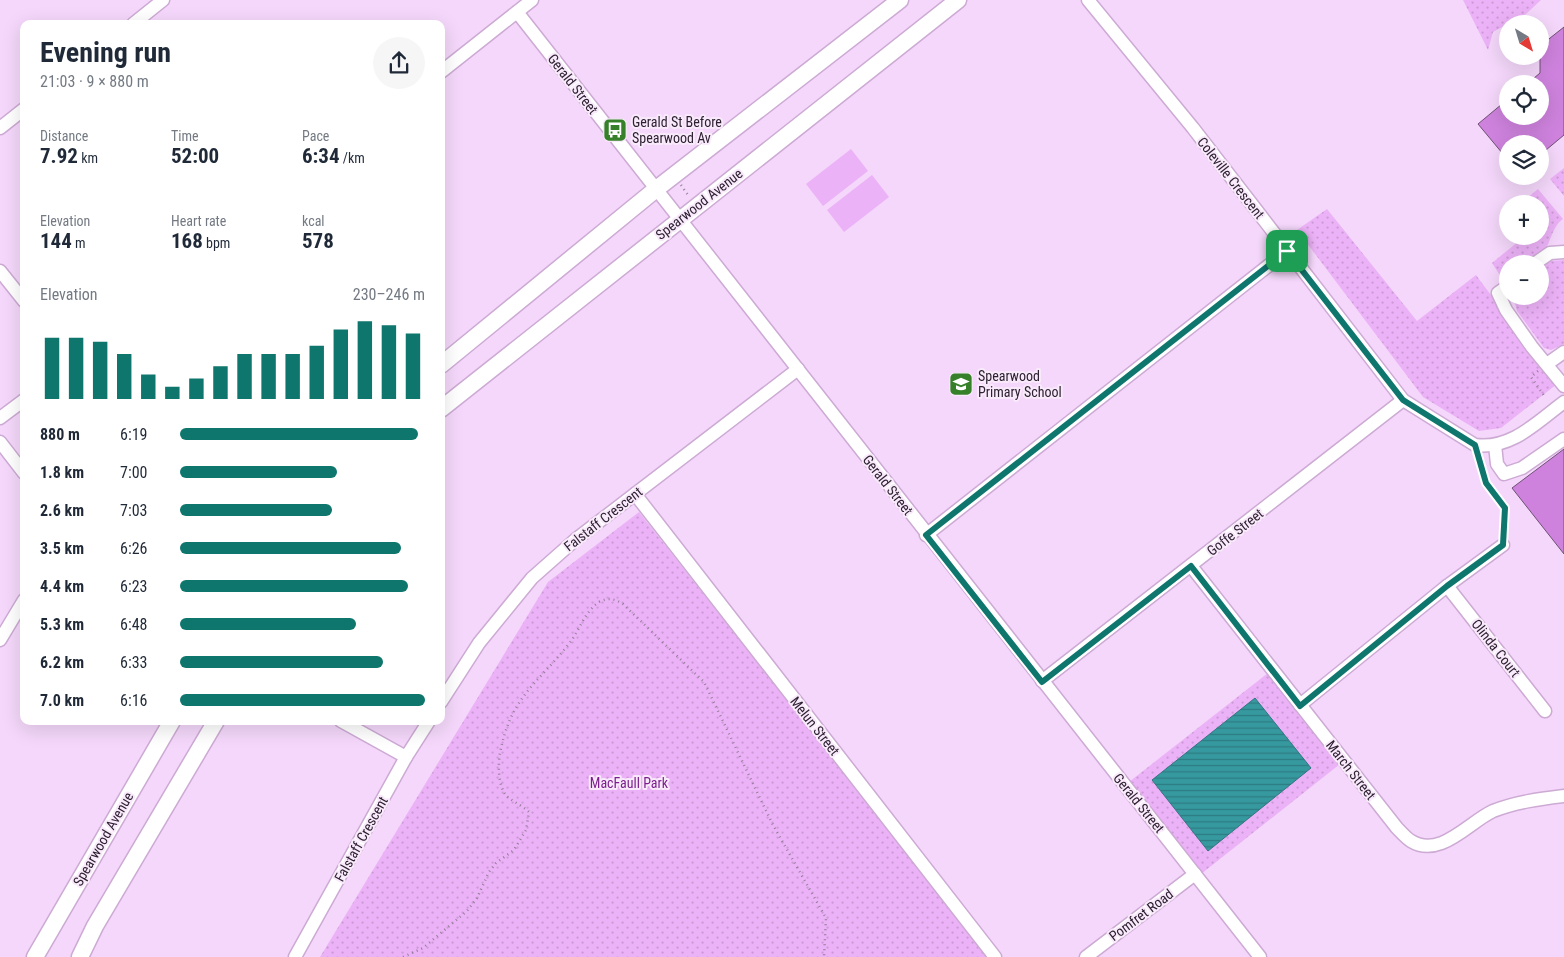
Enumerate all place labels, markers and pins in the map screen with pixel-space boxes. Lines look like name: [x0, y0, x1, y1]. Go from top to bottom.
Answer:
place label: Gerald St Before Spearwood Av: [632, 114, 722, 146]
bus stop icon: Gerald St Before Spearwood Av: [602, 117, 628, 143]
pin: [1266, 230, 1308, 272]
place label: Spearwood Primary School: [978, 368, 1062, 400]
school or university icon: Spearwood Primary School: [948, 371, 974, 397]

